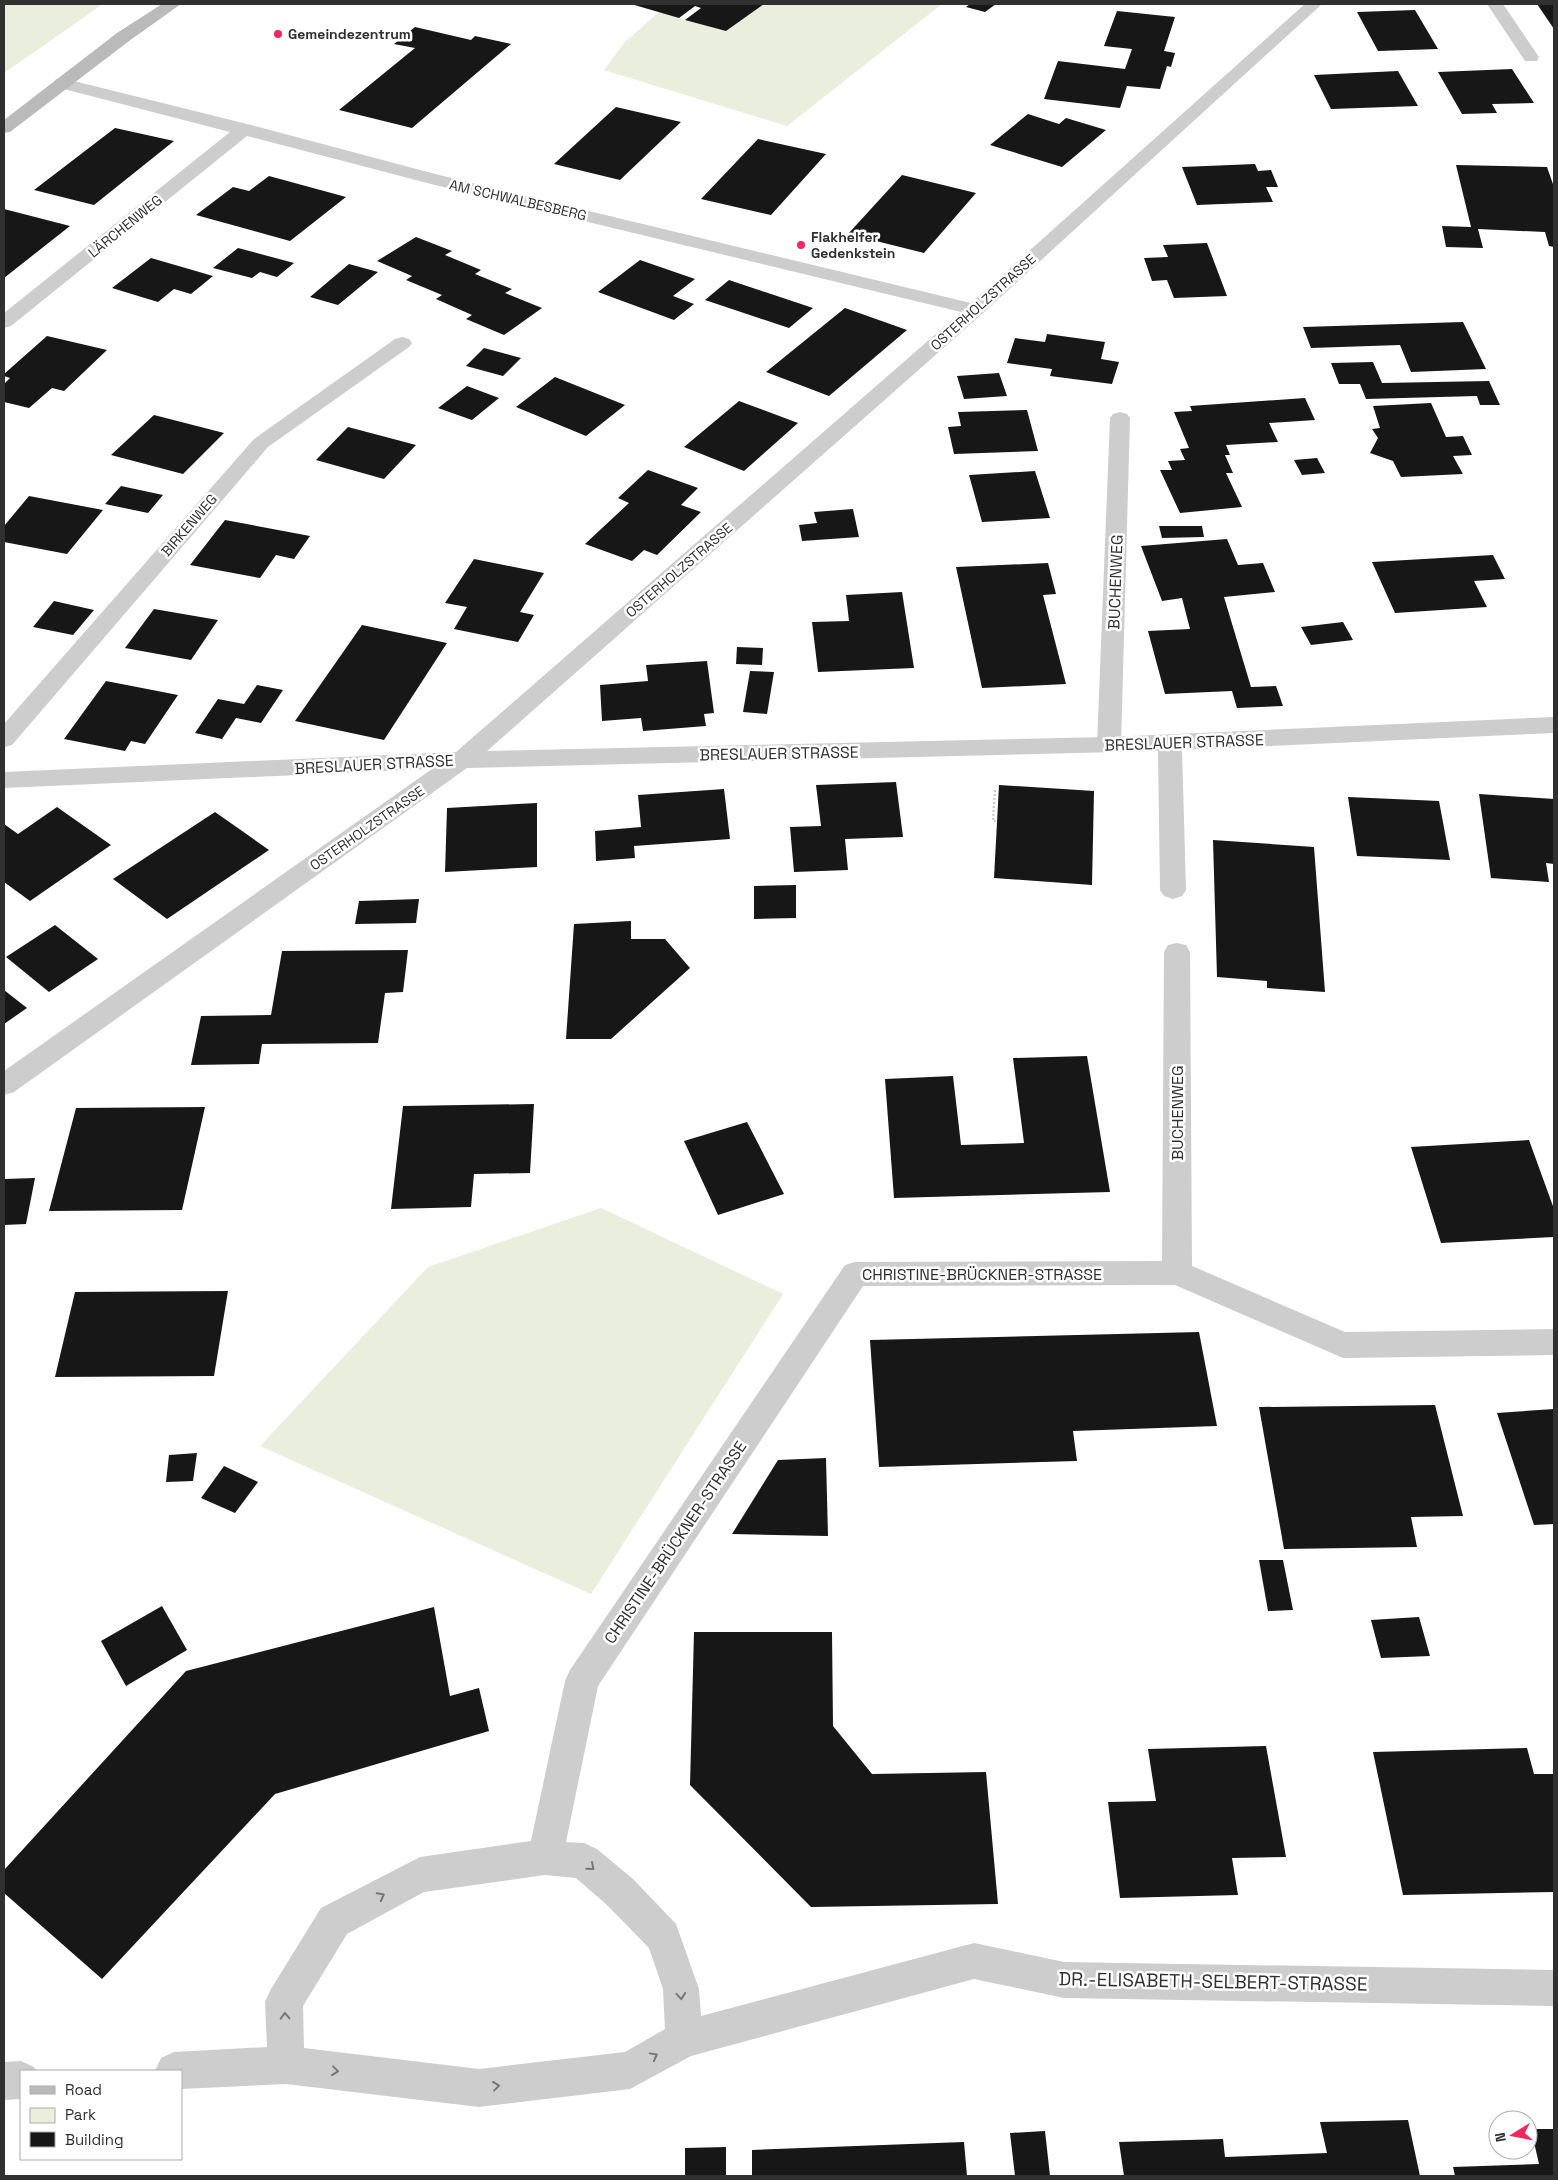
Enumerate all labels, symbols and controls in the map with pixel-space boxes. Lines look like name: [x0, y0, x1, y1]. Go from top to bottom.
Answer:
place label: Gemeindezentrum: [288, 25, 411, 43]
marker: Gemeindezentrum: [272, 28, 284, 40]
street label: AM SCHWALBESBERG: [448, 175, 588, 225]
street label: LÄRCHENWEG: [84, 191, 166, 261]
place label: Flakhelfer Gedenkstein: [811, 228, 895, 262]
marker: Flakhelfer Gedenkstein: [795, 239, 807, 251]
street label: OSTERHOLZSTRASSE: [927, 250, 1040, 354]
street label: BIRKENWEG: [157, 490, 221, 560]
street label: OSTERHOLZSTRASSE: [622, 519, 736, 621]
street label: BUCHENWEG: [1103, 534, 1128, 630]
street label: BRESLAUER STRASSE: [1104, 729, 1264, 756]
street label: BRESLAUER STRASSE: [699, 742, 859, 765]
street label: BRESLAUER STRASSE: [294, 750, 454, 779]
street label: OSTERHOLZSTRASSE: [306, 782, 428, 874]
street label: BUCHENWEG: [1167, 1065, 1188, 1161]
street label: CHRISTINE-BRÜCKNER-STRASSE: [862, 1264, 1102, 1285]
street label: CHRISTINE-BRÜCKNER-STRASSE: [600, 1437, 751, 1648]
one-way arrow: [586, 1861, 595, 1870]
one-way arrow: [376, 1892, 385, 1902]
street label: DR.-ELISABETH-SELBERT-STRASSE: [1058, 1966, 1368, 1997]
one-way arrow: [676, 1992, 687, 2000]
one-way arrow: [280, 2012, 290, 2020]
one-way arrow: [649, 2053, 658, 2063]
one-way arrow: [330, 2065, 339, 2075]
legend: [20, 2070, 182, 2160]
text: Road: [65, 2080, 102, 2099]
one-way arrow: [492, 2081, 500, 2092]
text: Park: [65, 2105, 96, 2124]
north arrow: [1488, 2110, 1538, 2160]
text: Building: [65, 2130, 124, 2149]
text: N: [1491, 2131, 1510, 2143]

